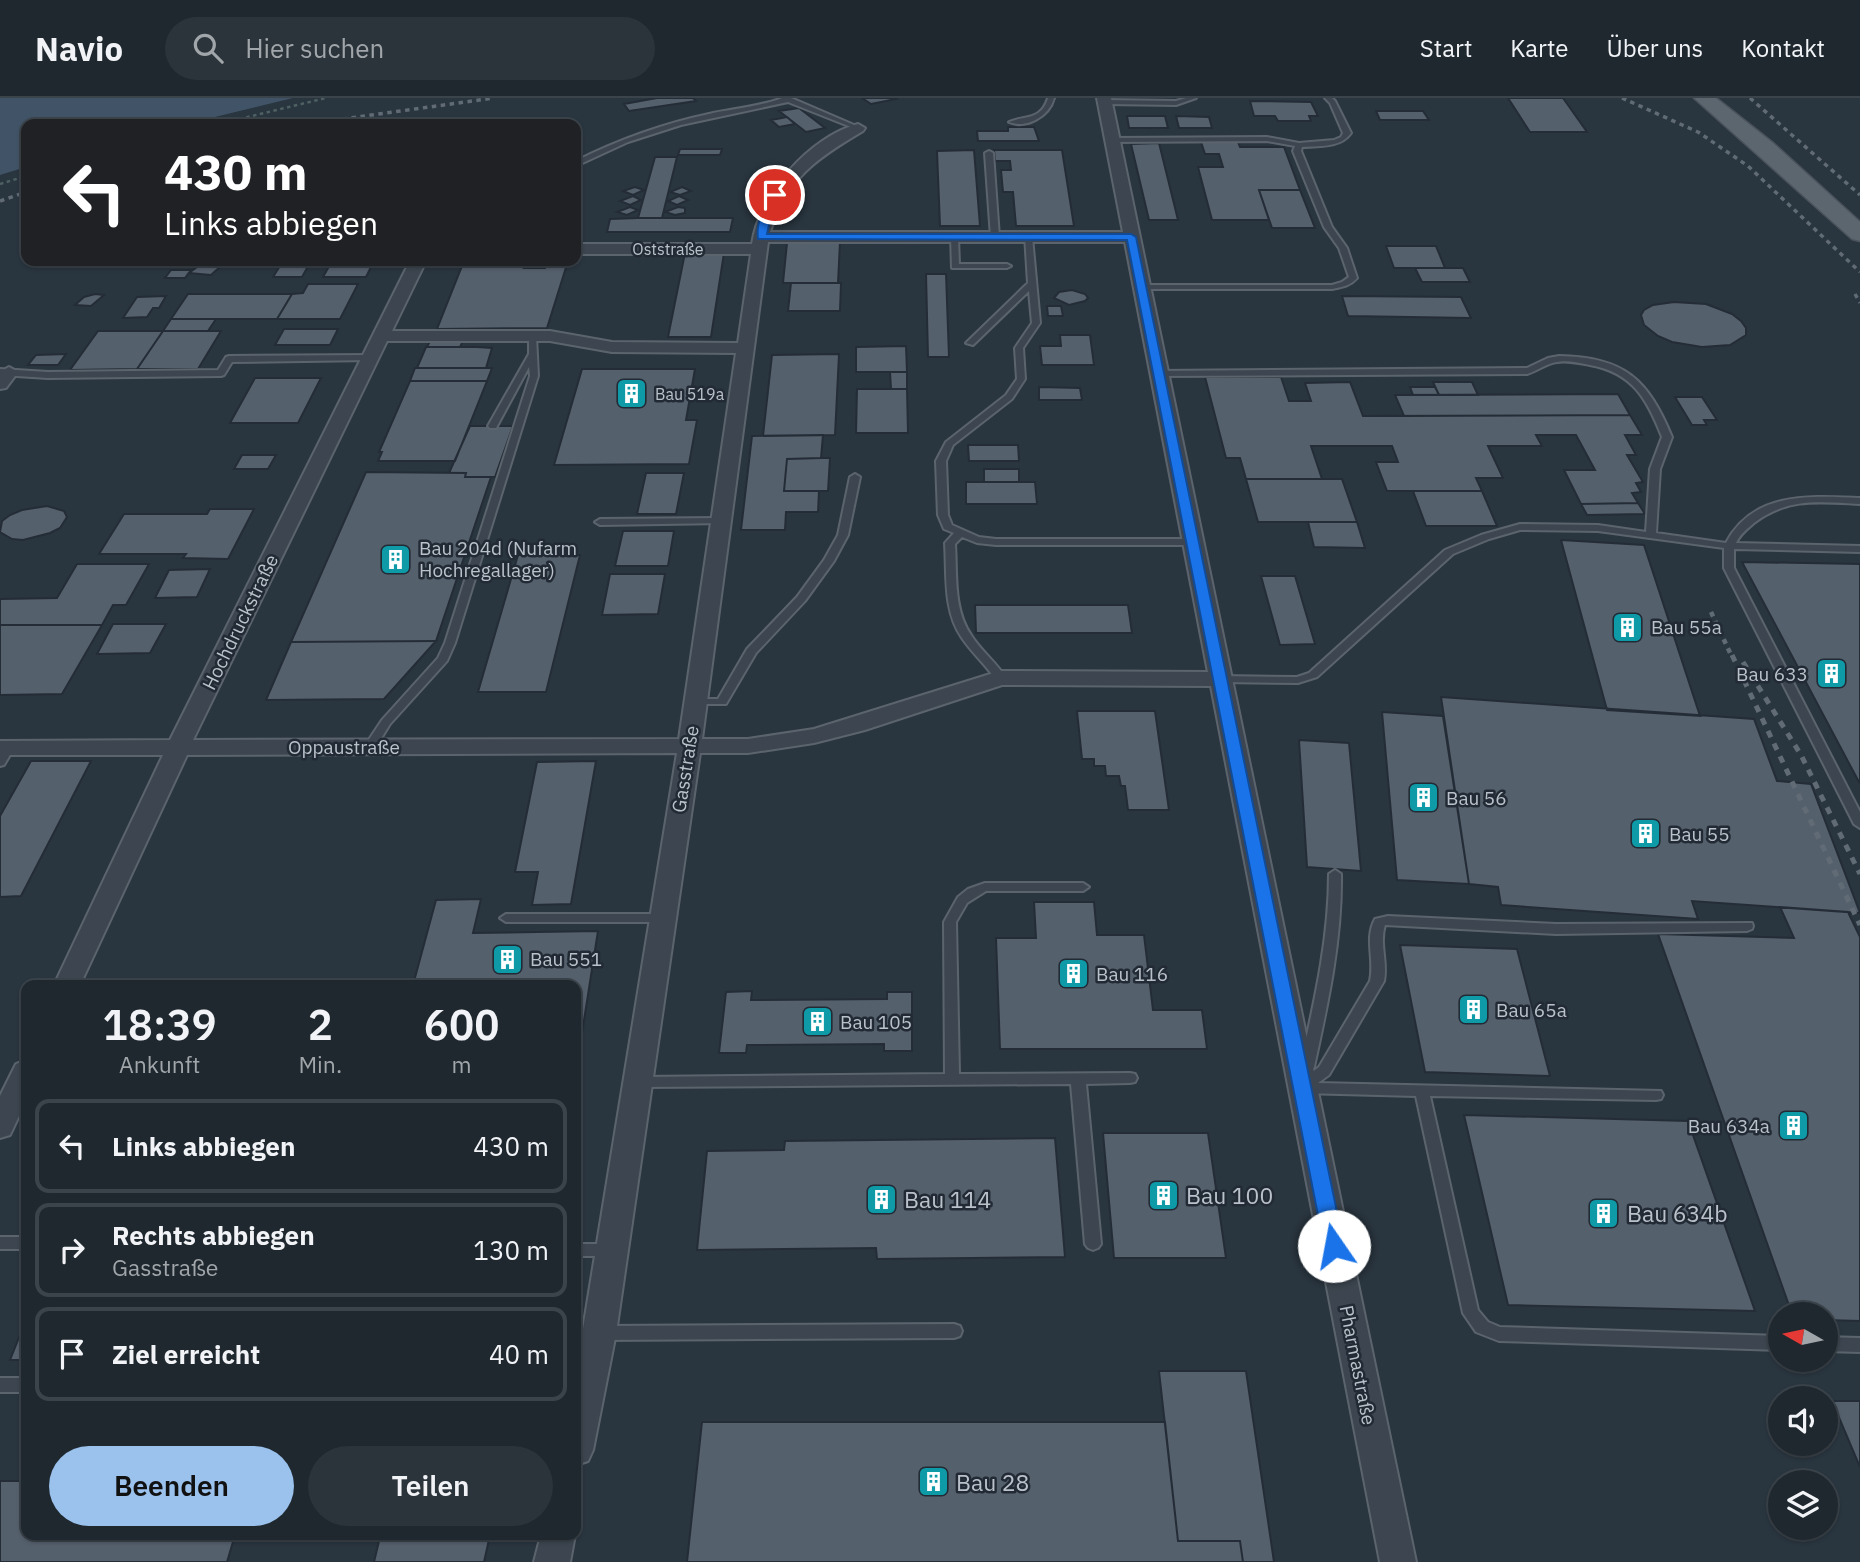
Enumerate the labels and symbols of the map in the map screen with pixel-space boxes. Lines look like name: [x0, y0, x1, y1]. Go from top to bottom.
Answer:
pin: [745, 165, 805, 225]
street label: Oststraße: [632, 239, 704, 259]
building icon: Bau 519a: [615, 377, 649, 411]
place label: Bau 519a: [655, 384, 725, 404]
place label: Bau 204d (Nufarm Hochregallager): [419, 536, 577, 582]
building icon: Bau 204d (Nufarm Hochregallager): [379, 542, 413, 576]
street label: Hochdruckstraße: [197, 550, 283, 694]
building icon: Bau 55a: [1611, 610, 1645, 644]
place label: Bau 55a: [1651, 615, 1722, 639]
building icon: Bau 633: [1814, 657, 1848, 691]
place label: Bau 633: [1736, 662, 1808, 686]
street label: Gasstraße: [666, 724, 704, 814]
street label: Oppaustraße: [288, 735, 400, 759]
building icon: Bau 56: [1406, 781, 1440, 815]
place label: Bau 56: [1446, 786, 1507, 810]
building icon: Bau 55: [1629, 817, 1663, 851]
place label: Bau 55: [1669, 822, 1730, 846]
building icon: Bau 551: [490, 942, 524, 976]
place label: Bau 551: [530, 947, 602, 971]
building icon: Bau 116: [1056, 957, 1090, 991]
place label: Bau 116: [1096, 962, 1168, 986]
building icon: Bau 65a: [1456, 993, 1490, 1027]
place label: Bau 65a: [1496, 998, 1567, 1022]
building icon: Bau 105: [800, 1005, 834, 1039]
place label: Bau 105: [840, 1010, 912, 1034]
building icon: Bau 634a: [1776, 1109, 1810, 1143]
place label: Bau 634a: [1688, 1114, 1770, 1138]
building icon: Bau 100: [1146, 1178, 1180, 1212]
place label: Bau 100: [1186, 1180, 1273, 1210]
building icon: Bau 114: [864, 1182, 898, 1216]
place label: Bau 114: [904, 1184, 991, 1214]
building icon: Bau 634b: [1587, 1196, 1621, 1230]
place label: Bau 634b: [1627, 1198, 1728, 1228]
position arrow: [1297, 1209, 1371, 1283]
north arrow: [1768, 1302, 1838, 1372]
street label: Pharmastraße: [1335, 1303, 1381, 1427]
building icon: Bau 28: [916, 1465, 950, 1499]
place label: Bau 28: [956, 1467, 1029, 1497]

